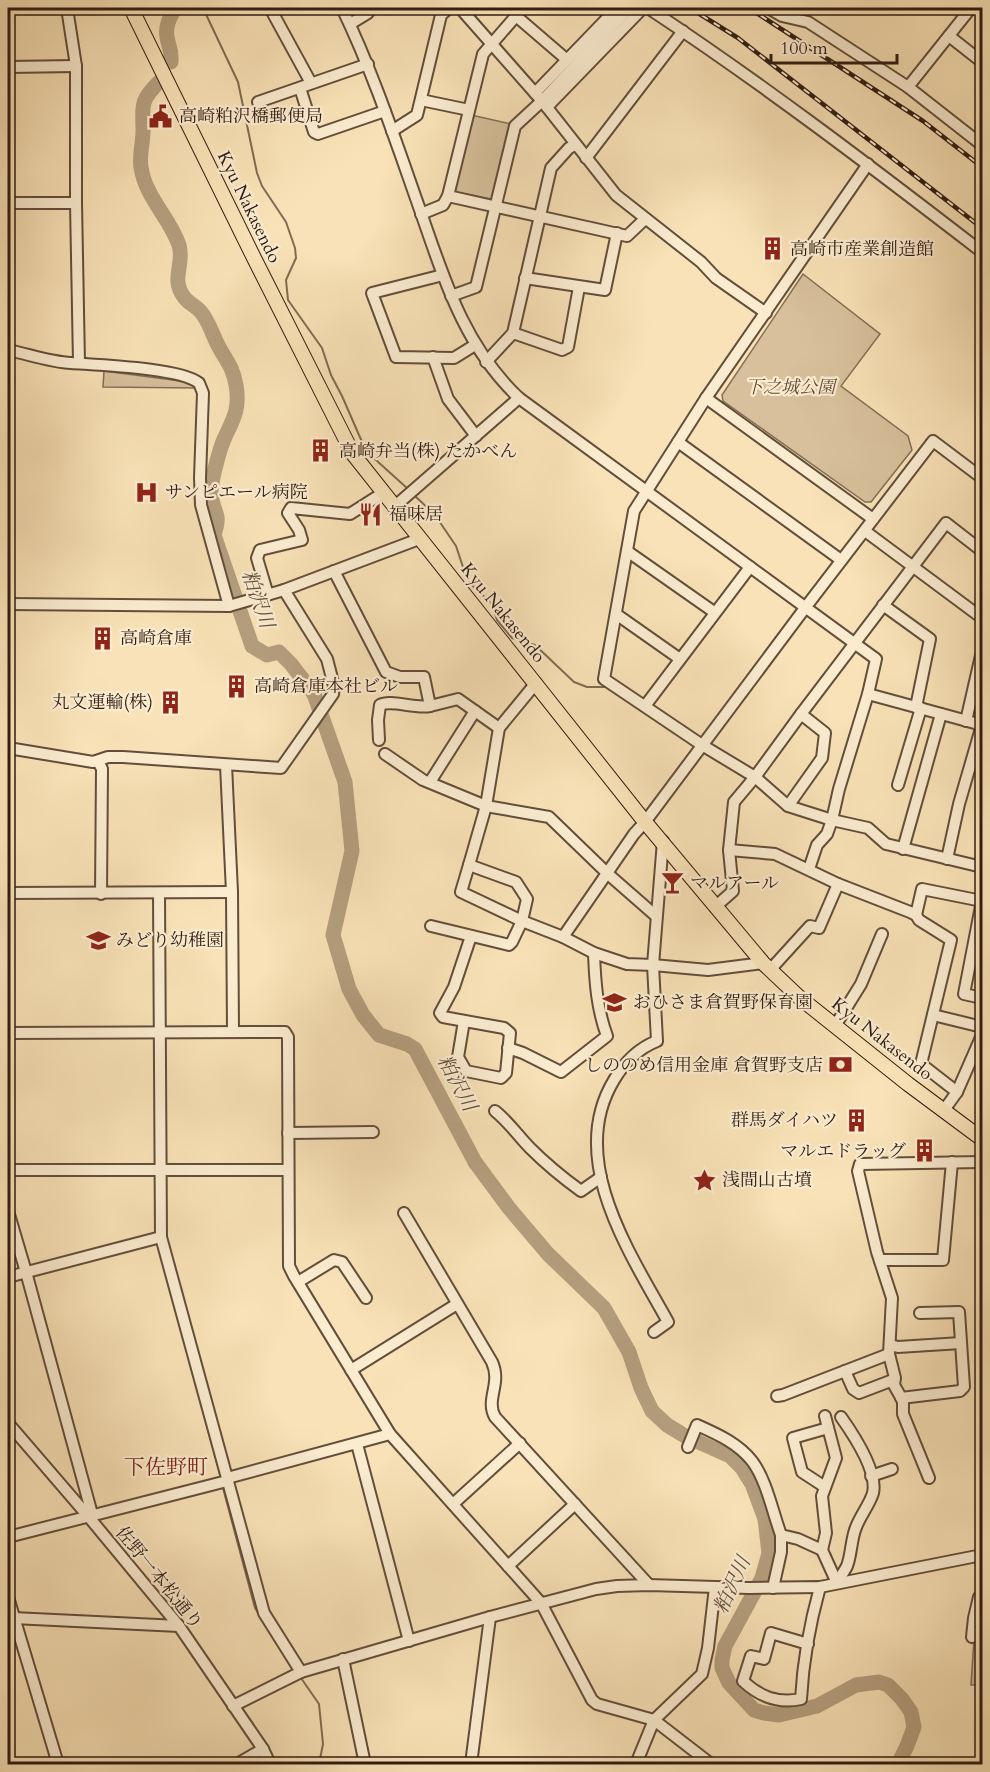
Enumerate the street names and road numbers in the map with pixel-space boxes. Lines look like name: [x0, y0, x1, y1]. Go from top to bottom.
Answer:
street label: Kyu Nakasendo: [211, 147, 287, 267]
street label: Kyu Nakasendo: [455, 558, 551, 668]
street label: Kyu Nakasendo: [826, 992, 938, 1087]
street label: 佐野一本松通り: [110, 1521, 208, 1635]

